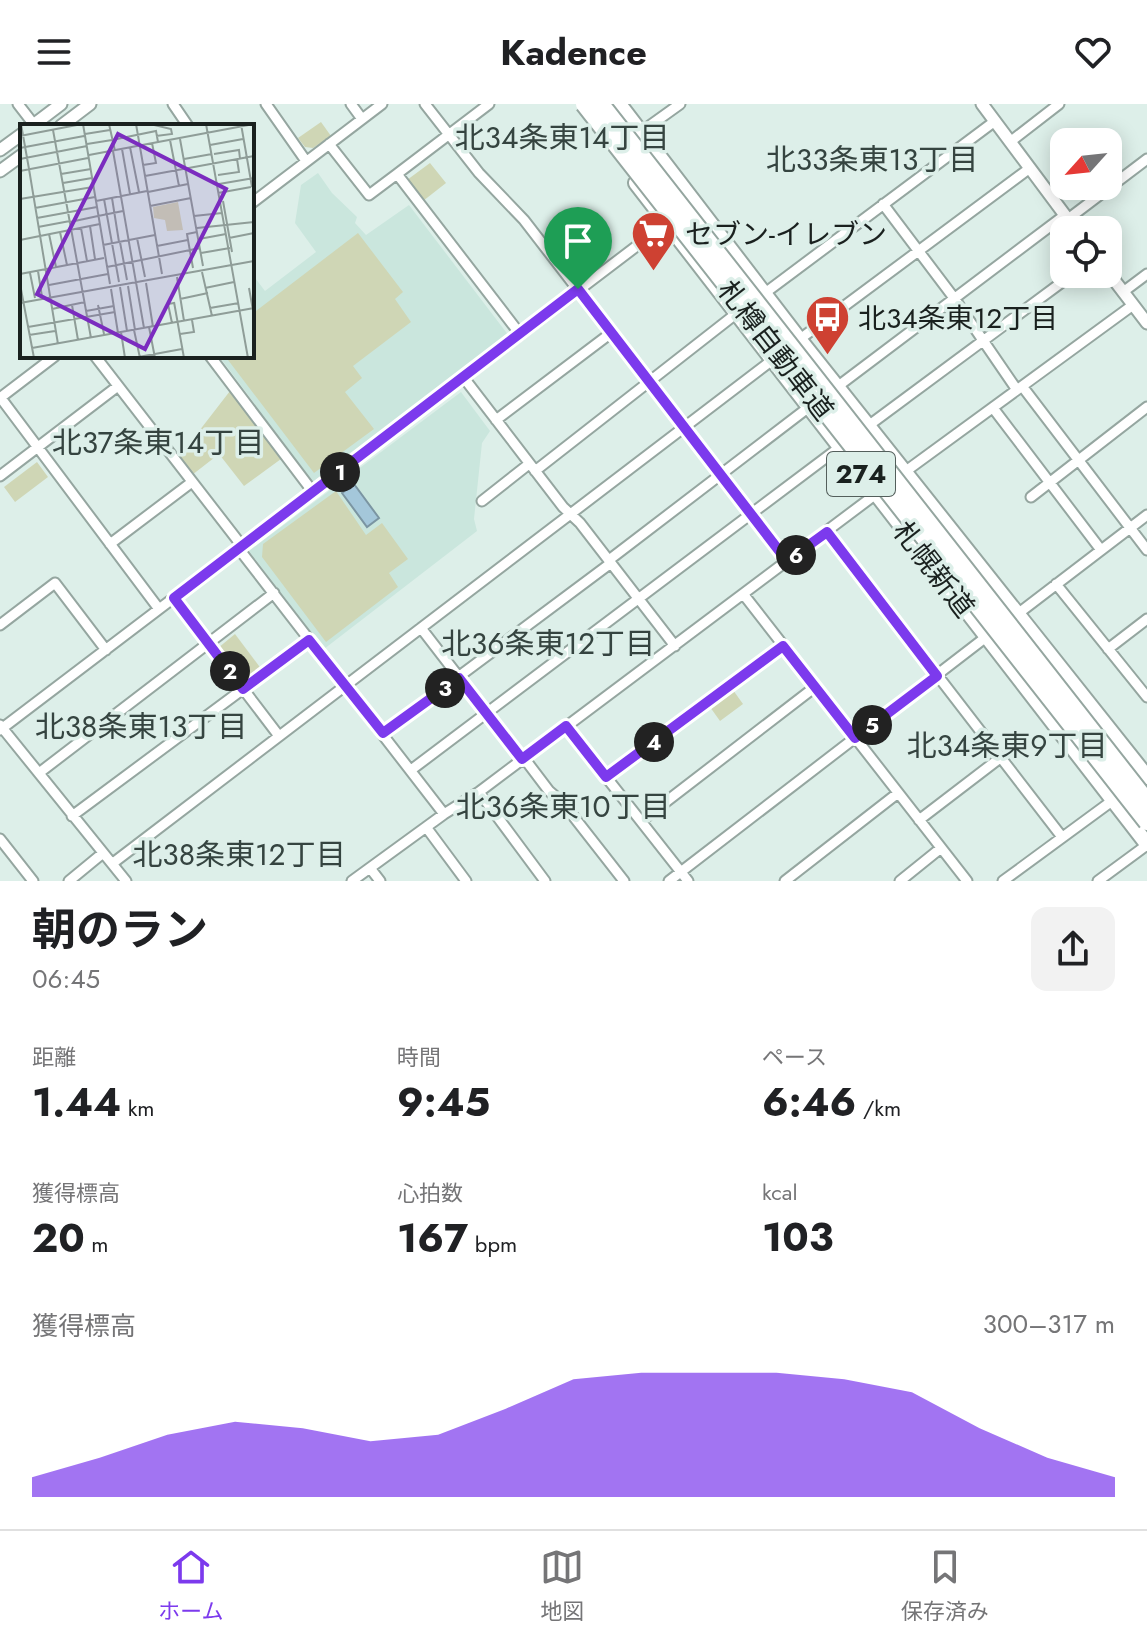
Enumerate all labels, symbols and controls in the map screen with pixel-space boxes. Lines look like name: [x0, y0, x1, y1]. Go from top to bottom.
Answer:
text: Kadence: [500, 26, 647, 78]
icon: menu: [32, 30, 76, 74]
icon: heart: [1071, 30, 1115, 74]
district label: 北34条東14丁目: [455, 116, 669, 159]
inset map: [20, 124, 254, 358]
north arrow: [1050, 128, 1122, 200]
map controls: [1050, 128, 1122, 288]
district label: 北33条東13丁目: [766, 138, 978, 181]
pin: [544, 207, 612, 289]
supermarket icon: セブン-イレブン: [630, 210, 678, 273]
place label: セブン-イレブン: [685, 214, 887, 255]
button: locate: [1050, 216, 1122, 288]
icon: arrive: [556, 219, 600, 263]
street label: 札樽自動車道: [708, 271, 843, 429]
bus stop icon: 北34条東12丁目: [803, 294, 851, 357]
place label: 北34条東12丁目: [858, 298, 1058, 339]
district label: 北37条東14丁目: [52, 421, 264, 464]
pin: 1: [320, 452, 360, 492]
road number: 274: [827, 452, 895, 496]
text: 1: [334, 456, 346, 488]
street label: 札幌新道: [883, 513, 984, 626]
pin: 6: [776, 535, 816, 575]
text: 6: [789, 539, 803, 571]
district label: 北36条東12丁目: [441, 622, 655, 665]
pin: 2: [210, 651, 250, 691]
text: 2: [223, 655, 237, 687]
pin: 3: [425, 668, 465, 708]
text: 3: [438, 672, 452, 704]
district label: 北38条東13丁目: [35, 705, 247, 748]
pin: 5: [852, 705, 892, 745]
text: 5: [865, 709, 879, 741]
pin: 4: [634, 722, 674, 762]
district label: 北34条東9丁目: [906, 724, 1108, 767]
text: 4: [646, 726, 662, 758]
district label: 北36条東10丁目: [455, 785, 671, 828]
district label: 北38条東12丁目: [132, 833, 346, 876]
text: 朝のラン: [32, 898, 208, 962]
button: share: [1031, 907, 1115, 991]
text: 06:45: [32, 960, 100, 998]
text: 距離: [32, 1041, 76, 1073]
text: 時間: [397, 1041, 441, 1073]
text: ペース: [762, 1041, 827, 1073]
text: 1.44: [32, 1073, 121, 1131]
text: 9:45: [397, 1073, 490, 1131]
text: 6:46: [762, 1073, 856, 1131]
text: km: [121, 1092, 155, 1124]
text: /km: [856, 1092, 901, 1124]
text: kcal: [762, 1176, 798, 1208]
text: 獲得標高: [32, 1177, 120, 1209]
text: 心拍数: [397, 1177, 463, 1209]
text: 103: [762, 1208, 834, 1266]
text: 20: [32, 1209, 85, 1267]
text: 167: [397, 1209, 468, 1267]
text: m: [85, 1228, 109, 1260]
text: bpm: [468, 1228, 517, 1260]
text: 300–317 m: [983, 1305, 1115, 1343]
text: 獲得標高: [32, 1307, 136, 1345]
tab: ホーム: [158, 1545, 224, 1627]
tab: 地図: [540, 1545, 584, 1627]
tab: 保存済み: [901, 1545, 989, 1627]

